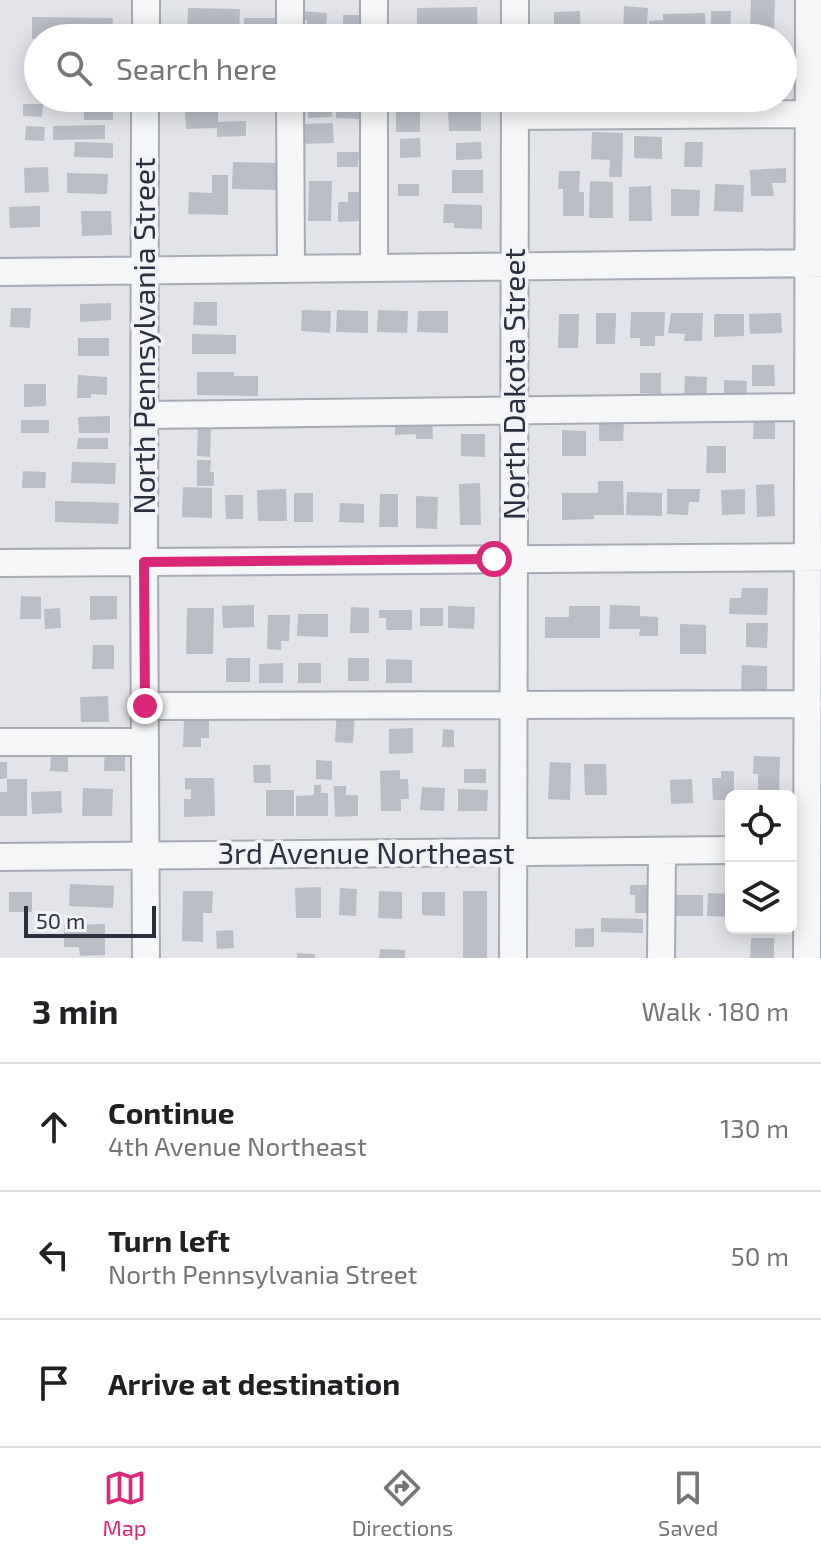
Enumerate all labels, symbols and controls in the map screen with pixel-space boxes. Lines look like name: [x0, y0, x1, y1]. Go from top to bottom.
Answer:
search box: [24, 24, 797, 112]
icon: search: [52, 46, 96, 90]
text: Search here: [116, 50, 277, 86]
street label: North Pennsylvania Street: [125, 157, 161, 515]
street label: North Dakota Street: [495, 248, 531, 520]
route start: [476, 541, 512, 577]
route end: [127, 688, 163, 724]
map controls: [725, 790, 797, 934]
button: locate: [725, 790, 797, 862]
street label: 3rd Avenue Northeast: [217, 834, 515, 870]
button: layers: [725, 862, 797, 934]
scale bar: [24, 902, 156, 938]
text: 50 m: [36, 907, 85, 933]
text: 3 min: [32, 990, 118, 1031]
text: Walk · 180 m: [642, 995, 789, 1026]
text: Continue: [108, 1094, 235, 1130]
icon: ahead: [32, 1105, 76, 1149]
text: 130 m: [720, 1112, 789, 1143]
text: 4th Avenue Northeast: [108, 1130, 367, 1161]
text: Turn left: [108, 1222, 230, 1258]
icon: left: [32, 1233, 76, 1277]
text: 50 m: [731, 1240, 789, 1271]
text: North Pennsylvania Street: [108, 1258, 418, 1289]
icon: arrive: [32, 1361, 76, 1405]
text: Arrive at destination: [108, 1365, 400, 1401]
tab: Map: [103, 1466, 147, 1540]
tab: Directions: [352, 1466, 453, 1540]
tab: Saved: [658, 1466, 718, 1540]

